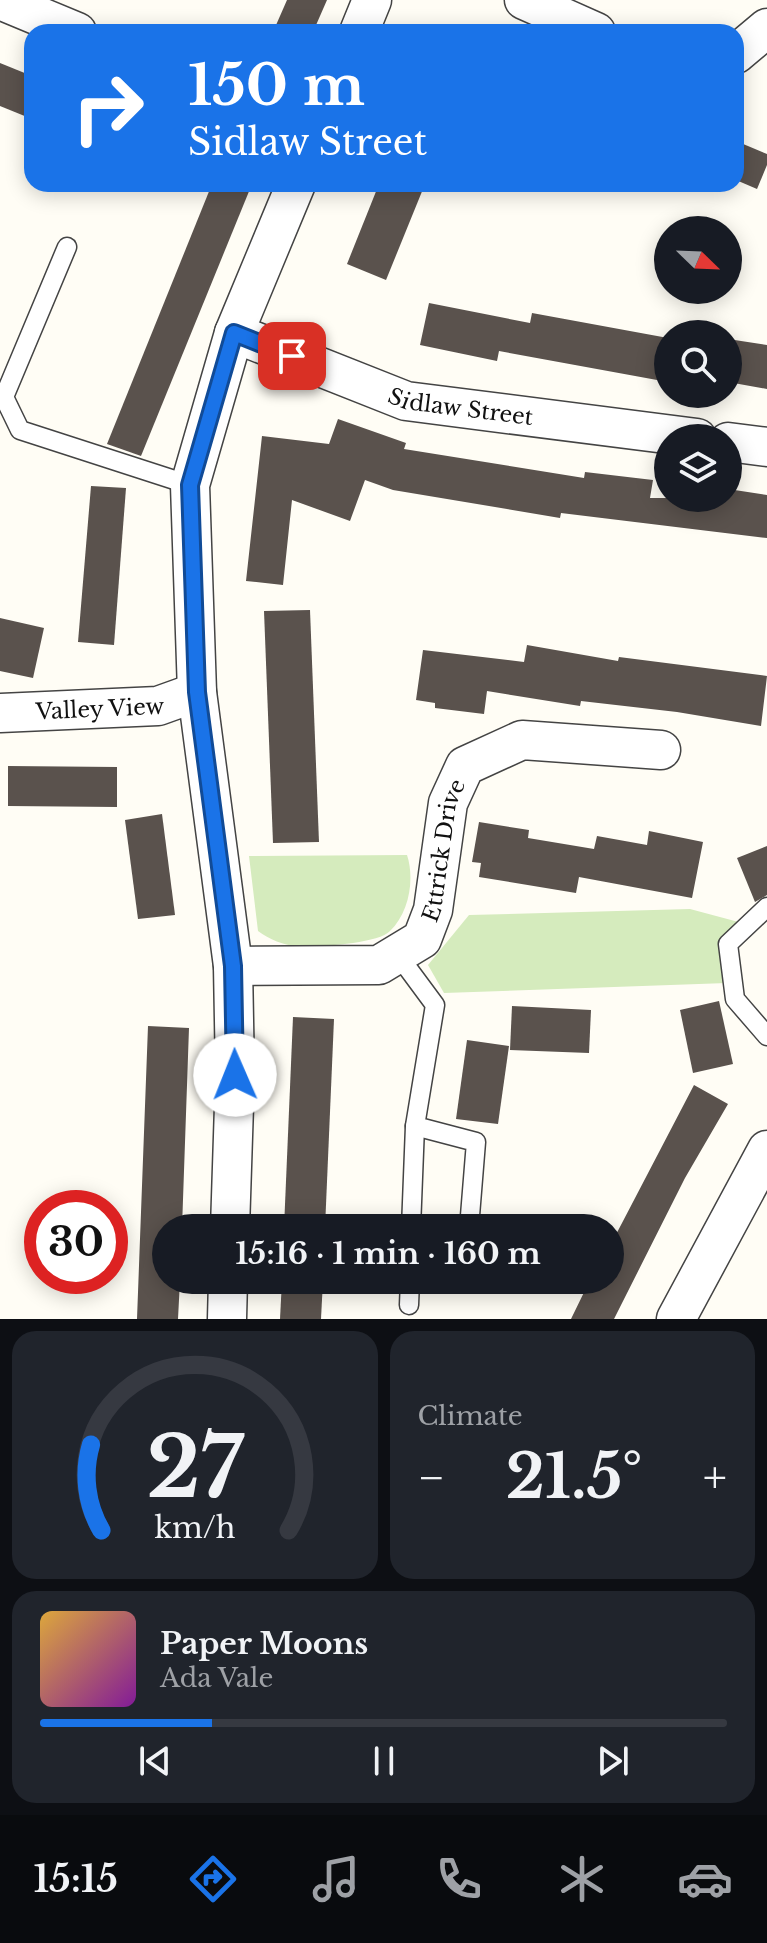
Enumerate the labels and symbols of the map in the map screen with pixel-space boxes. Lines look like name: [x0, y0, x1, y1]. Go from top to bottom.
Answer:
north arrow: [654, 216, 742, 304]
pin: [258, 322, 326, 390]
street label: Sidlaw Street: [384, 382, 535, 431]
street label: Valley View: [34, 693, 165, 725]
street label: Ettrick Drive: [417, 775, 471, 926]
position arrow: [193, 1033, 277, 1117]
speed limit sign: 30: [24, 1190, 128, 1294]

